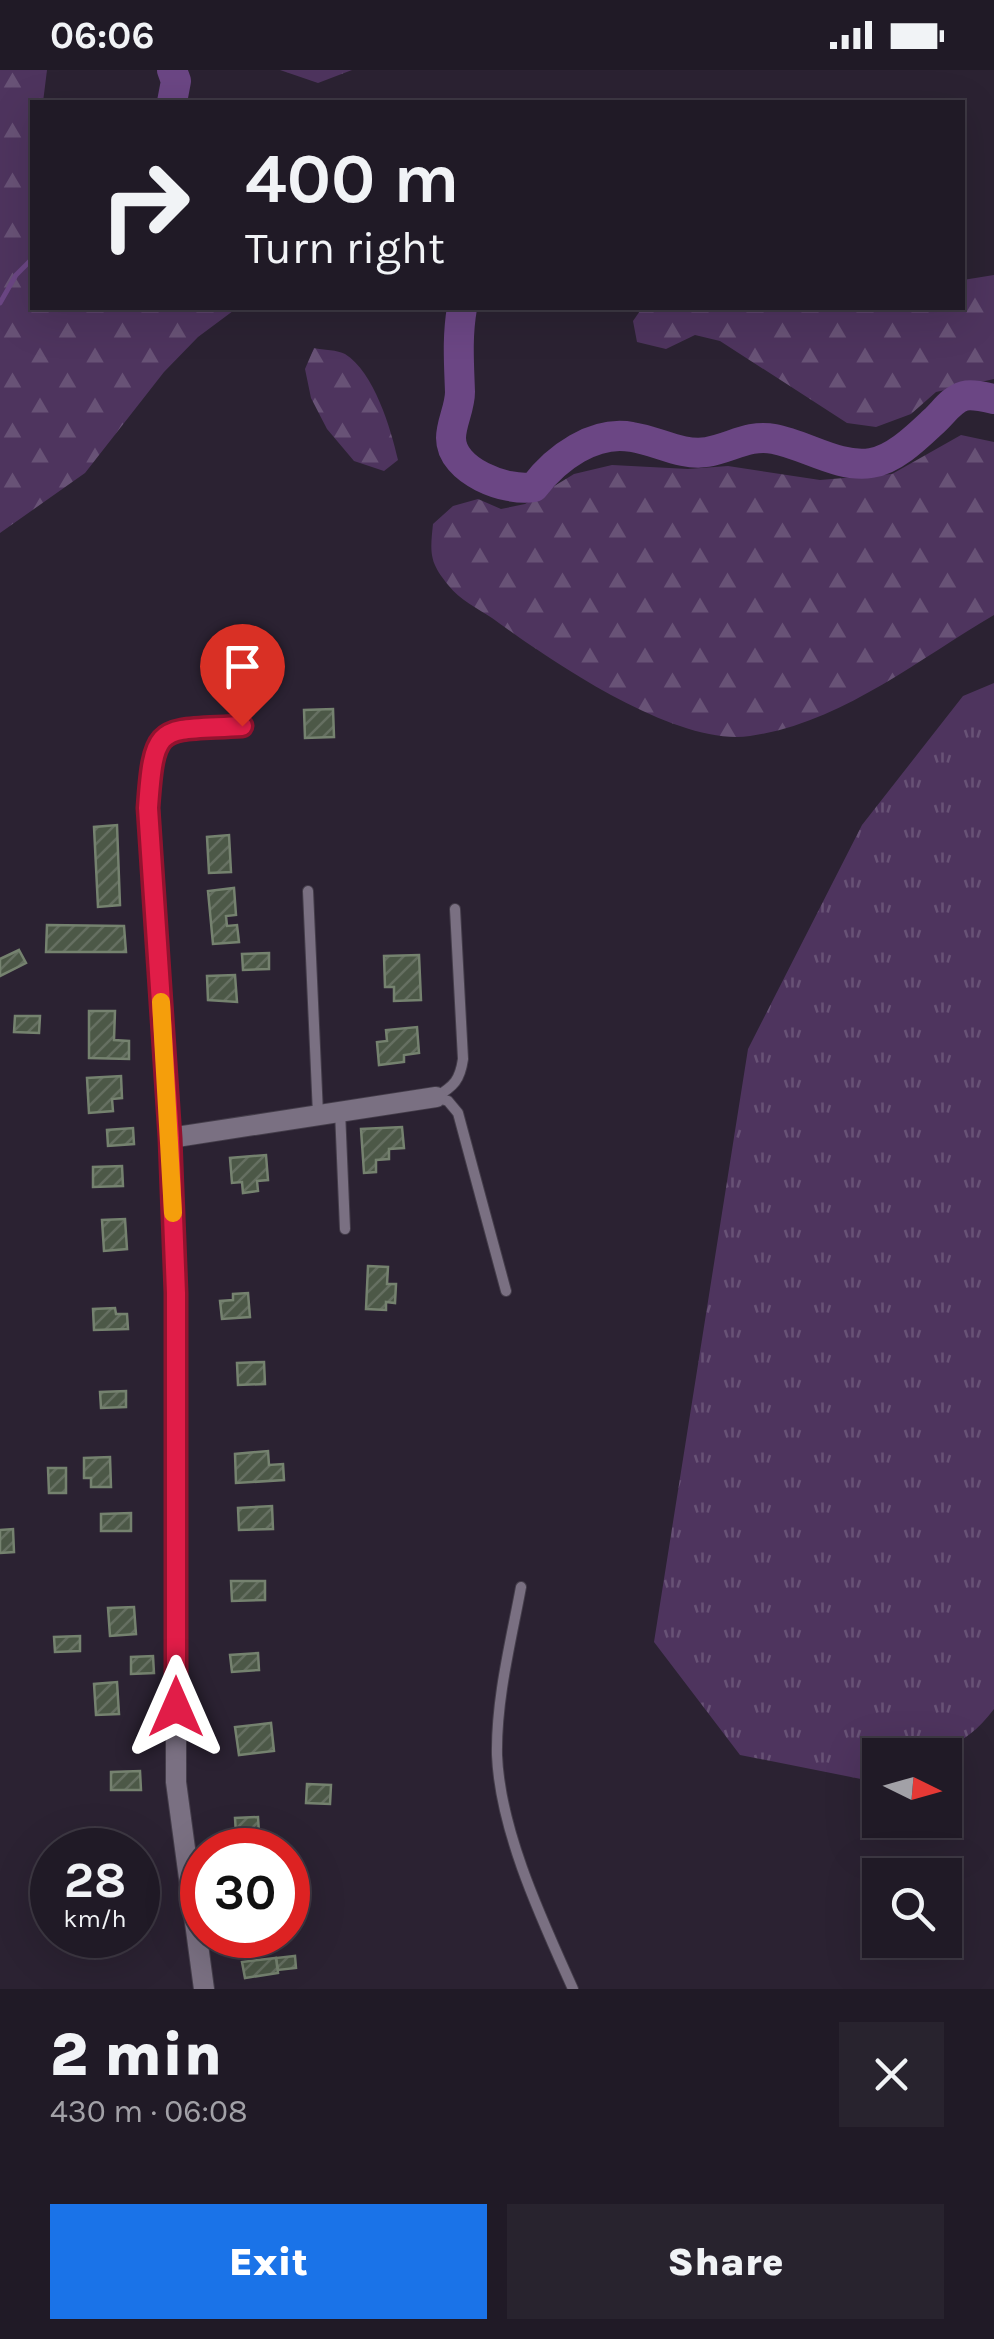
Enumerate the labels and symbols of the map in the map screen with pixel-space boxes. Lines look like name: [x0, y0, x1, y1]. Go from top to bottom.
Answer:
pin: [200, 624, 285, 727]
position arrow: [124, 1655, 228, 1759]
north arrow: [862, 1738, 962, 1838]
speed limit sign: 30: [180, 1828, 310, 1958]

